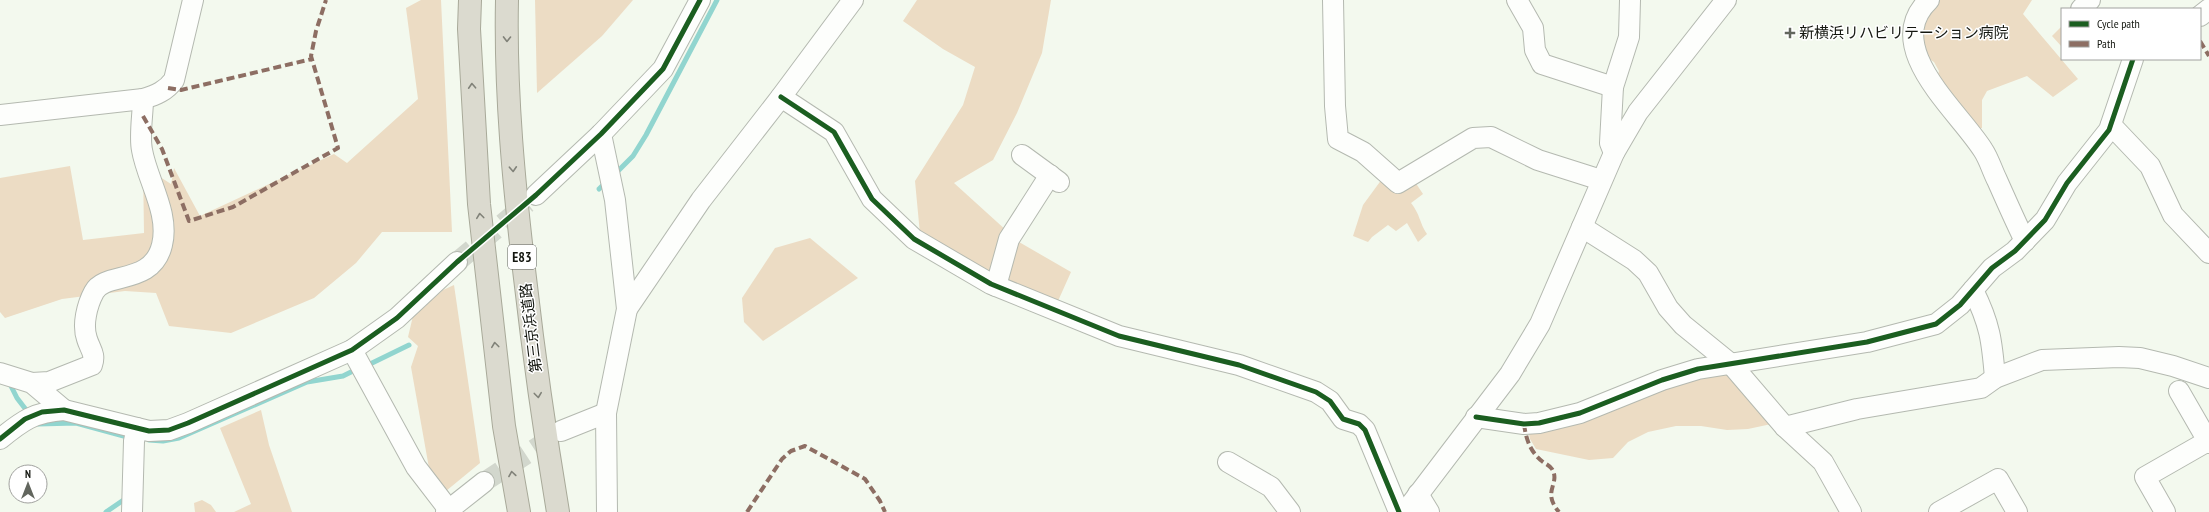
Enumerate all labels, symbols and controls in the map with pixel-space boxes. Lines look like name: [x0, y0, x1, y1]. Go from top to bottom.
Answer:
legend: [2061, 8, 2201, 60]
text: Cycle path: [2097, 16, 2140, 31]
place label: 新横浜リハビリテーション病院: [1799, 23, 2009, 42]
marker: 新横浜リハビリテーション病院: [1784, 27, 1796, 39]
one-way arrow: [502, 36, 511, 42]
text: Path: [2097, 36, 2115, 51]
one-way arrow: [468, 83, 477, 89]
one-way arrow: [509, 166, 517, 172]
one-way arrow: [476, 213, 485, 219]
road number: E83: [508, 245, 536, 269]
street label: 第三京浜道路: [516, 282, 545, 374]
one-way arrow: [491, 342, 500, 348]
one-way arrow: [534, 392, 543, 398]
north arrow: [8, 464, 48, 504]
text: N: [25, 467, 31, 481]
one-way arrow: [508, 470, 517, 477]

